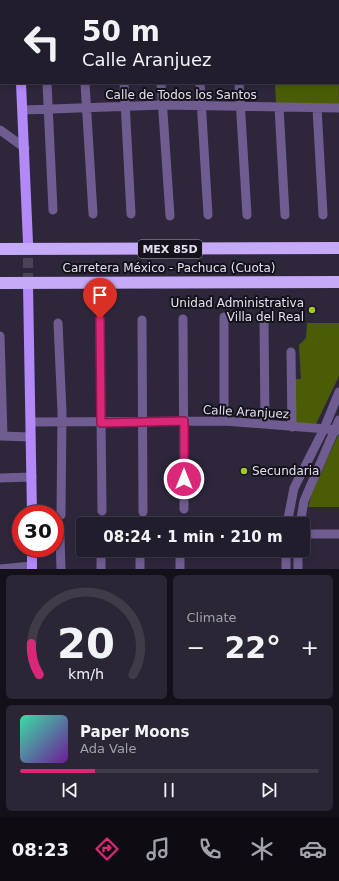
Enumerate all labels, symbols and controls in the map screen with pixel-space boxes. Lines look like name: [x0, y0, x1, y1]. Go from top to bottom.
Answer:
text: 50 m: [82, 15, 160, 48]
icon: left: [16, 16, 68, 68]
text: Calle Aranjuez: [82, 49, 211, 70]
street label: Calle de Todos los Santos: [105, 88, 257, 102]
road number: MEX 85D: [138, 240, 202, 258]
street label: Carretera México - Pachuca (Cuota): [63, 261, 275, 275]
pin: [83, 278, 117, 319]
icon: arrive: [89, 284, 111, 306]
place label: Unidad Administrativa Villa del Real: [171, 296, 304, 324]
marker: Unidad Administrativa Villa del Real: [307, 305, 317, 315]
street label: Calle Aranjuez: [203, 403, 289, 421]
position arrow: [163, 458, 205, 500]
place label: Secundaria: [252, 464, 319, 478]
marker: Secundaria: [239, 466, 249, 476]
speed limit sign: 30: [12, 505, 64, 557]
text: 08:24 · 1 min · 210 m: [103, 528, 283, 546]
text: Climate: [187, 610, 237, 625]
text: 20: [57, 619, 115, 668]
text: 22°: [224, 630, 281, 665]
text: −: [187, 635, 205, 660]
text: +: [301, 635, 319, 660]
text: km/h: [68, 666, 104, 682]
text: Paper Moons: [80, 723, 189, 741]
text: Ada Vale: [80, 741, 136, 756]
icon: previous: [59, 779, 81, 801]
icon: pause: [158, 779, 180, 801]
icon: next: [258, 779, 280, 801]
icon: directions: [93, 835, 121, 863]
icon: music: [144, 835, 172, 863]
icon: phone: [196, 835, 224, 863]
icon: climate: [248, 835, 276, 863]
icon: car: [299, 835, 327, 863]
text: 08:23: [12, 839, 69, 860]

